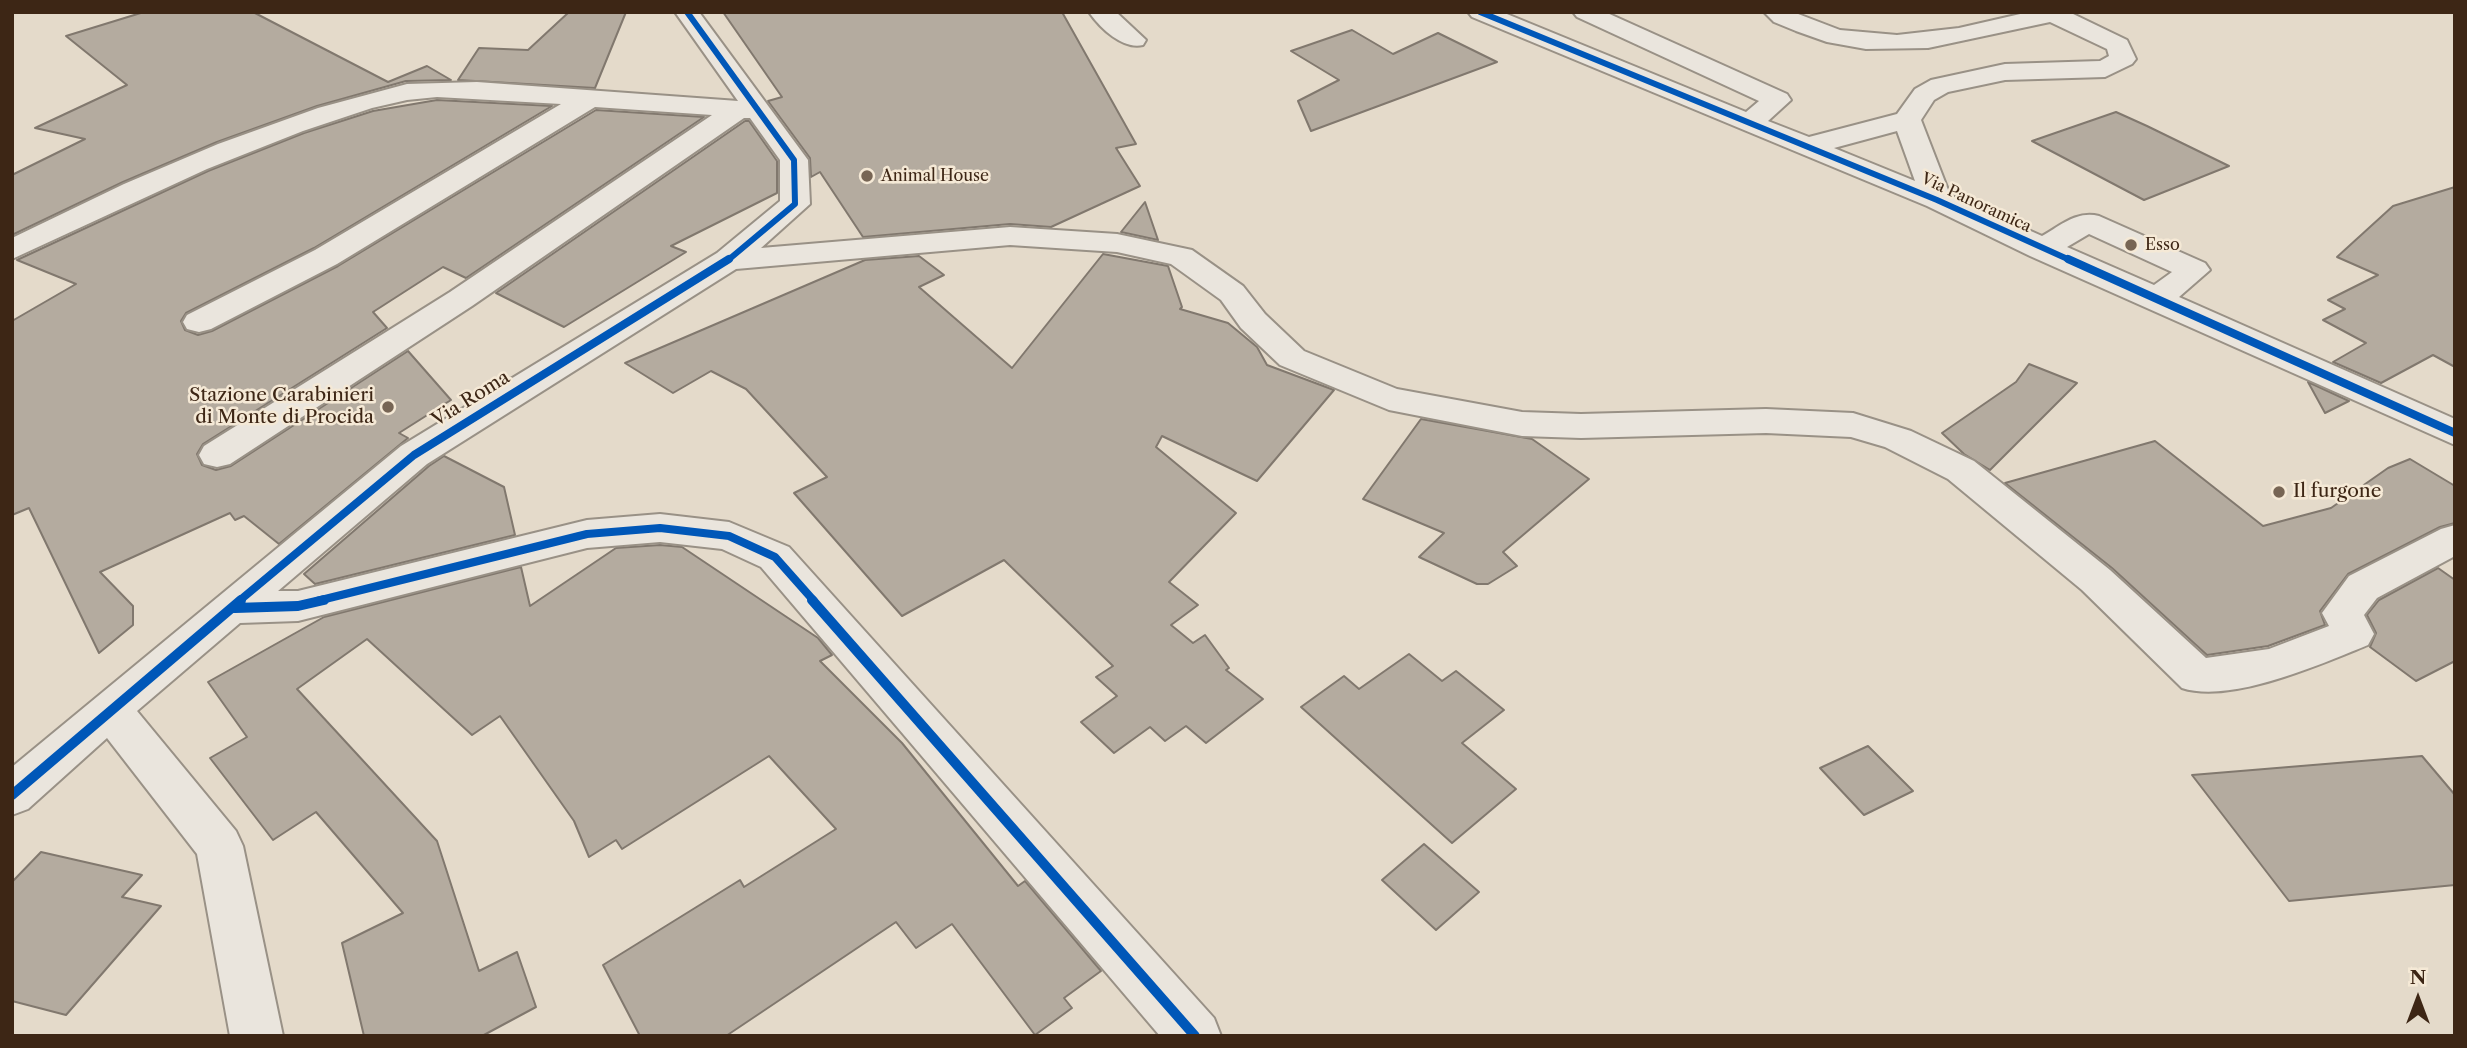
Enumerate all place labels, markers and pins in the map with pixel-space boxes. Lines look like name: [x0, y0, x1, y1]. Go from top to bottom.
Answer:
place label: Animal House: [881, 166, 989, 186]
marker: Animal House: [859, 168, 875, 184]
place label: Esso: [2145, 235, 2180, 255]
marker: Esso: [2123, 237, 2139, 253]
place label: Stazione Carabinieri di Monte di Procida: [189, 385, 374, 429]
marker: Stazione Carabinieri di Monte di Procida: [380, 399, 396, 415]
place label: Il furgone: [2293, 481, 2381, 503]
marker: Il furgone: [2271, 484, 2287, 500]

